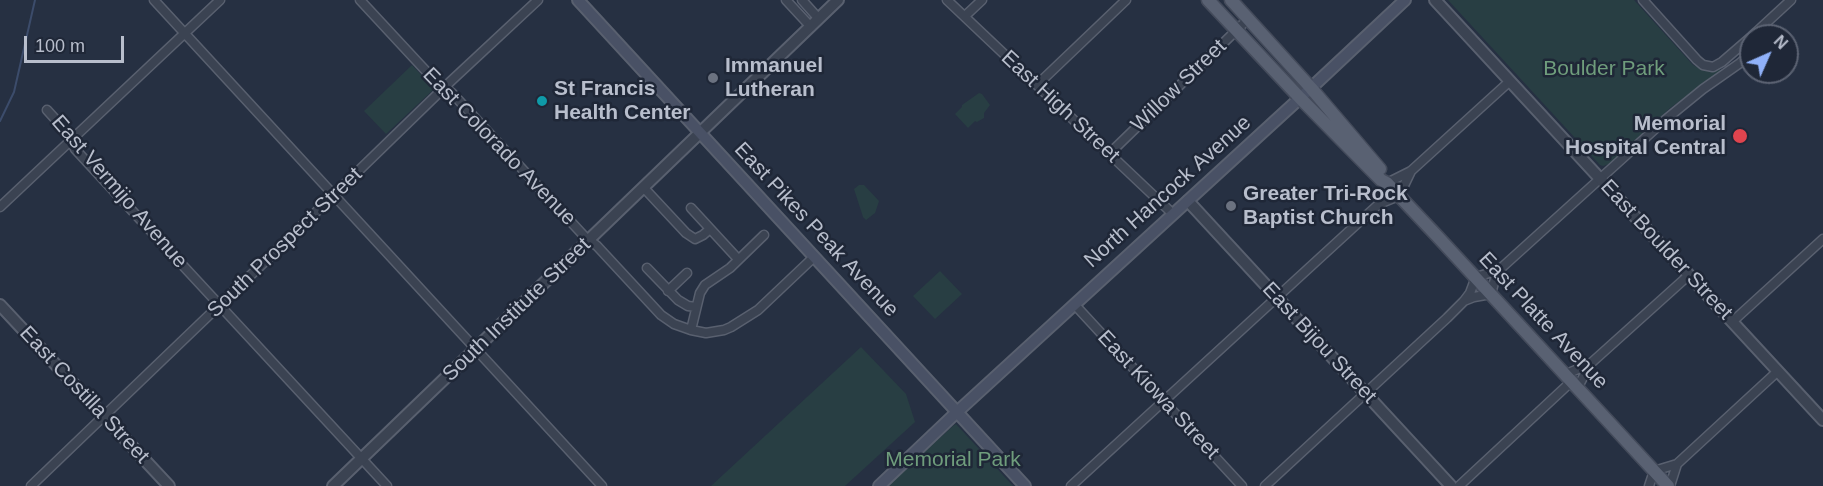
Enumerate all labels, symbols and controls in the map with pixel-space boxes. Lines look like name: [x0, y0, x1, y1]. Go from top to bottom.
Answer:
scale bar: [27, 24, 128, 62]
north arrow: [1739, 24, 1799, 84]
text: N: [1771, 32, 1791, 52]
street label: Willow Street: [1126, 34, 1232, 138]
text: 100 m: [35, 36, 85, 56]
street label: East High Street: [995, 46, 1125, 168]
place label: Immanuel Lutheran: [725, 53, 823, 103]
park label: Boulder Park: [1543, 56, 1665, 82]
street label: East Colorado Avenue: [417, 63, 581, 231]
marker: Immanuel Lutheran: [706, 71, 720, 85]
place label: St Francis Health Center: [554, 76, 691, 126]
marker: St Francis Health Center: [535, 94, 549, 108]
street label: East Vermijo Avenue: [46, 110, 192, 274]
street label: North Hancock Avenue: [1079, 111, 1257, 273]
place label: Memorial Hospital Central: [1565, 111, 1726, 161]
marker: Memorial Hospital Central: [1731, 127, 1749, 145]
street label: East Pikes Peak Avenue: [728, 137, 904, 323]
street label: South Prospect Street: [202, 163, 368, 323]
street label: East Boulder Street: [1595, 175, 1737, 325]
place label: Greater Tri-Rock Baptist Church: [1243, 181, 1408, 231]
marker: Greater Tri-Rock Baptist Church: [1224, 199, 1238, 213]
street label: South Institute Street: [438, 233, 596, 387]
street label: East Platte Avenue: [1473, 247, 1613, 395]
street label: East Bijou Street: [1256, 277, 1382, 409]
street label: East Costilla Street: [14, 321, 154, 469]
street label: East Kiowa Street: [1092, 325, 1224, 465]
park label: Memorial Park: [885, 447, 1021, 473]

